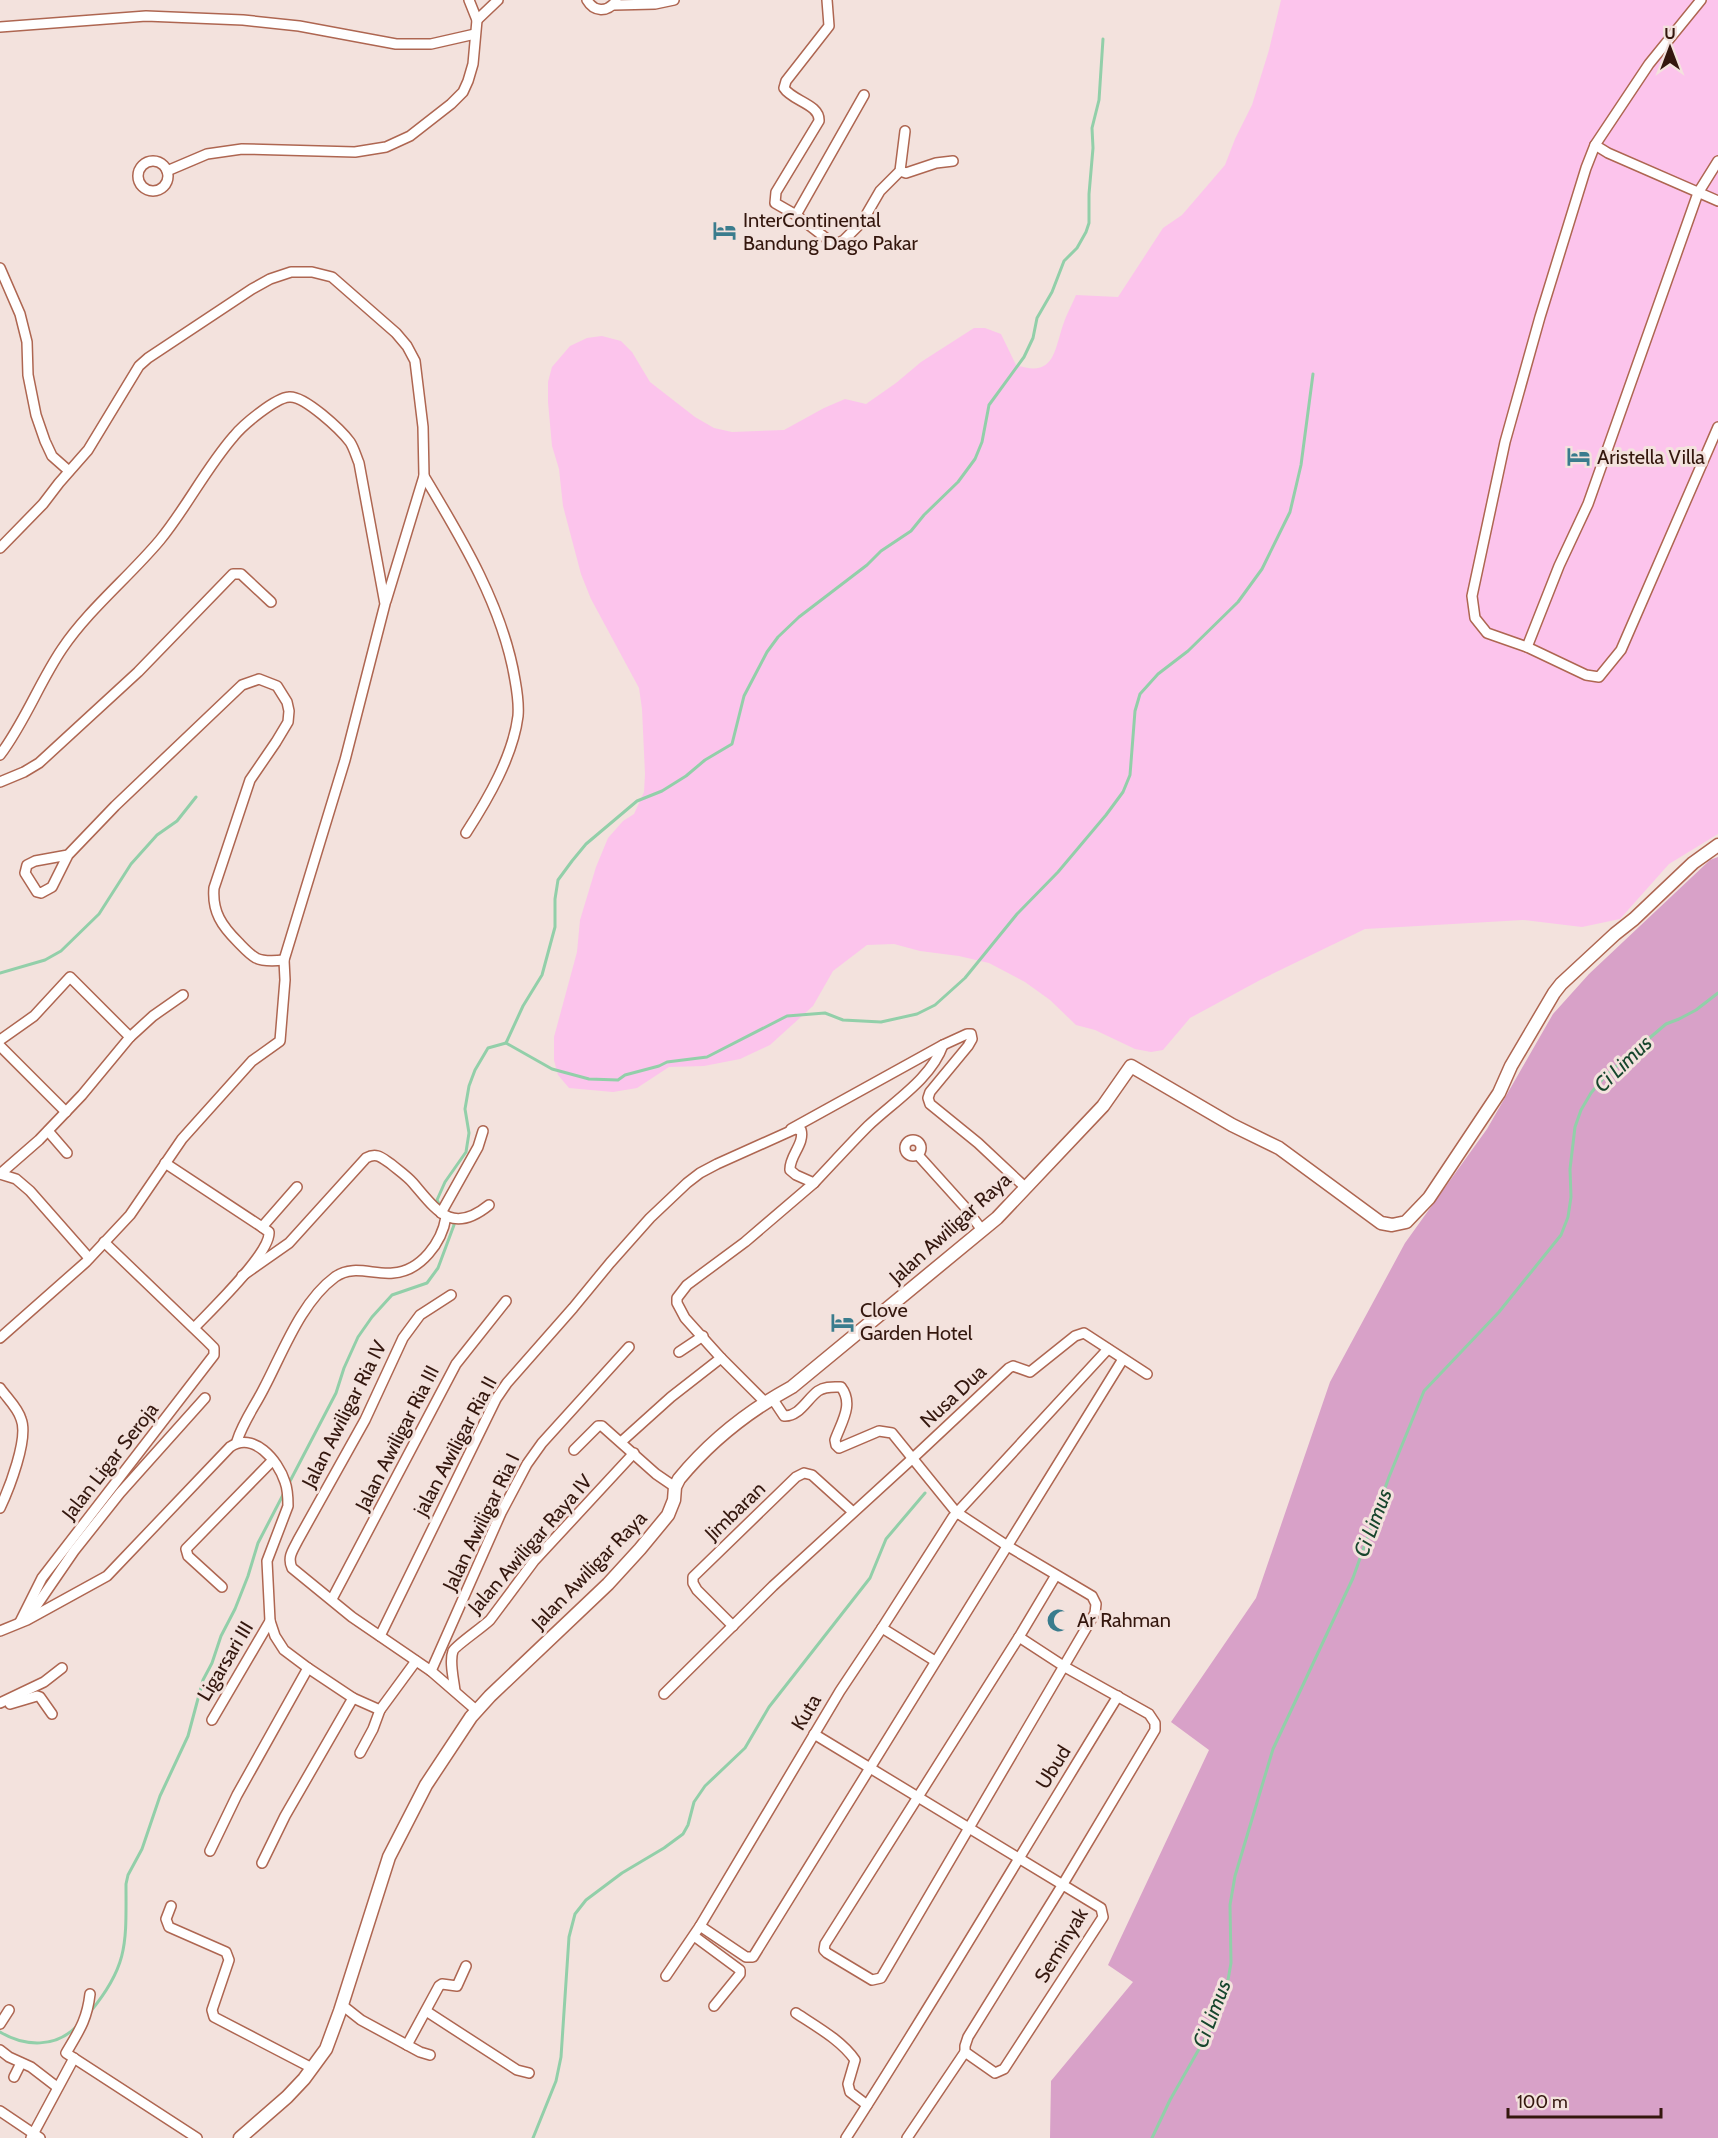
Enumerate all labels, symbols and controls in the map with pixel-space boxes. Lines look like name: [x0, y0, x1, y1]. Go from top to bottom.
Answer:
north arrow: [1640, 18, 1700, 78]
text: U: [1664, 24, 1676, 43]
place label: InterContinental Bandung Dago Pakar: [743, 208, 919, 255]
hotel icon: InterContinental Bandung Dago Pakar: [712, 218, 738, 244]
hotel icon: Aristella Villa: [1566, 444, 1592, 470]
place label: Aristella Villa: [1597, 445, 1705, 469]
water label: Ci Limus: [1589, 1030, 1657, 1097]
street label: Jalan Awiligar Raya: [884, 1167, 1016, 1289]
place label: Clove Garden Hotel: [860, 1298, 973, 1345]
hotel icon: Clove Garden Hotel: [829, 1309, 855, 1335]
street label: Jalan Awiligar Ria IV: [296, 1336, 392, 1492]
street label: Nusa Dua: [915, 1359, 991, 1432]
street label: Jalan Awiligar Ria III: [350, 1361, 444, 1516]
street label: jalan Awiligar Ria II: [408, 1372, 502, 1521]
street label: Jalan Ligar Seroja: [56, 1397, 163, 1525]
street label: Jalan Awiligar Ria I: [437, 1449, 525, 1595]
street label: Jalan Awiligar Raya IV: [463, 1469, 597, 1619]
street label: Jimbaran: [699, 1477, 770, 1546]
water label: Ci Limus: [1348, 1485, 1397, 1560]
street label: Jalan Awiligar Raya: [527, 1506, 651, 1634]
mosque icon: Ar Rahman: [1046, 1607, 1072, 1633]
place label: Ar Rahman: [1077, 1608, 1171, 1632]
street label: Ligarsari III: [192, 1617, 258, 1705]
street label: Kuta: [786, 1689, 826, 1734]
street label: Ubud: [1030, 1741, 1076, 1793]
street label: Seminyak: [1029, 1903, 1093, 1987]
water label: Ci Limus: [1187, 1976, 1236, 2051]
scale bar: [1508, 2081, 1661, 2119]
text: 100 m: [1517, 2091, 1568, 2113]

